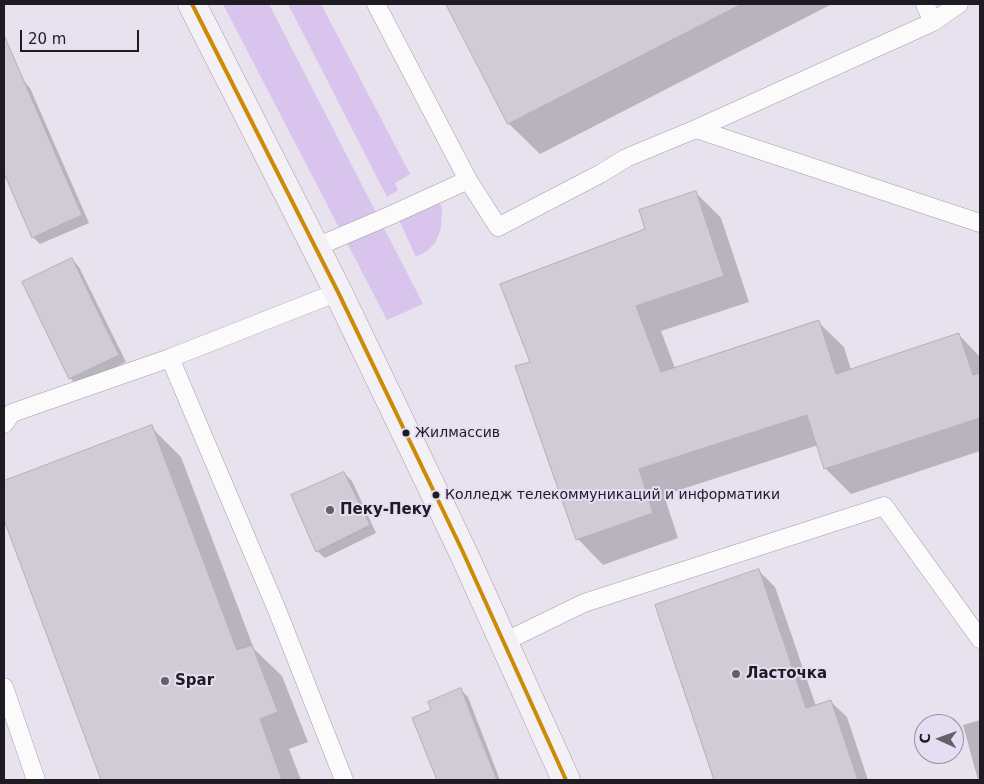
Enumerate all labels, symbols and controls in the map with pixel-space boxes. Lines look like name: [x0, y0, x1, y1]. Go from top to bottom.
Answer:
scale bar: [22, 20, 141, 52]
text: 20 m: [28, 30, 66, 48]
place label: Жилмассив: [415, 425, 500, 441]
marker: Жилмассив: [401, 428, 411, 438]
place label: Колледж телекоммуникаций и информатики: [445, 487, 780, 503]
marker: Колледж телекоммуникаций и информатики: [431, 490, 441, 500]
place label: Пеку-Пеку: [340, 501, 432, 519]
marker: Пеку-Пеку: [324, 504, 336, 516]
place label: Ласточка: [746, 665, 827, 683]
marker: Ласточка: [730, 668, 742, 680]
place label: Spar: [175, 672, 214, 690]
marker: Spar: [159, 675, 171, 687]
north arrow: [914, 714, 964, 764]
text: С: [917, 733, 933, 744]

